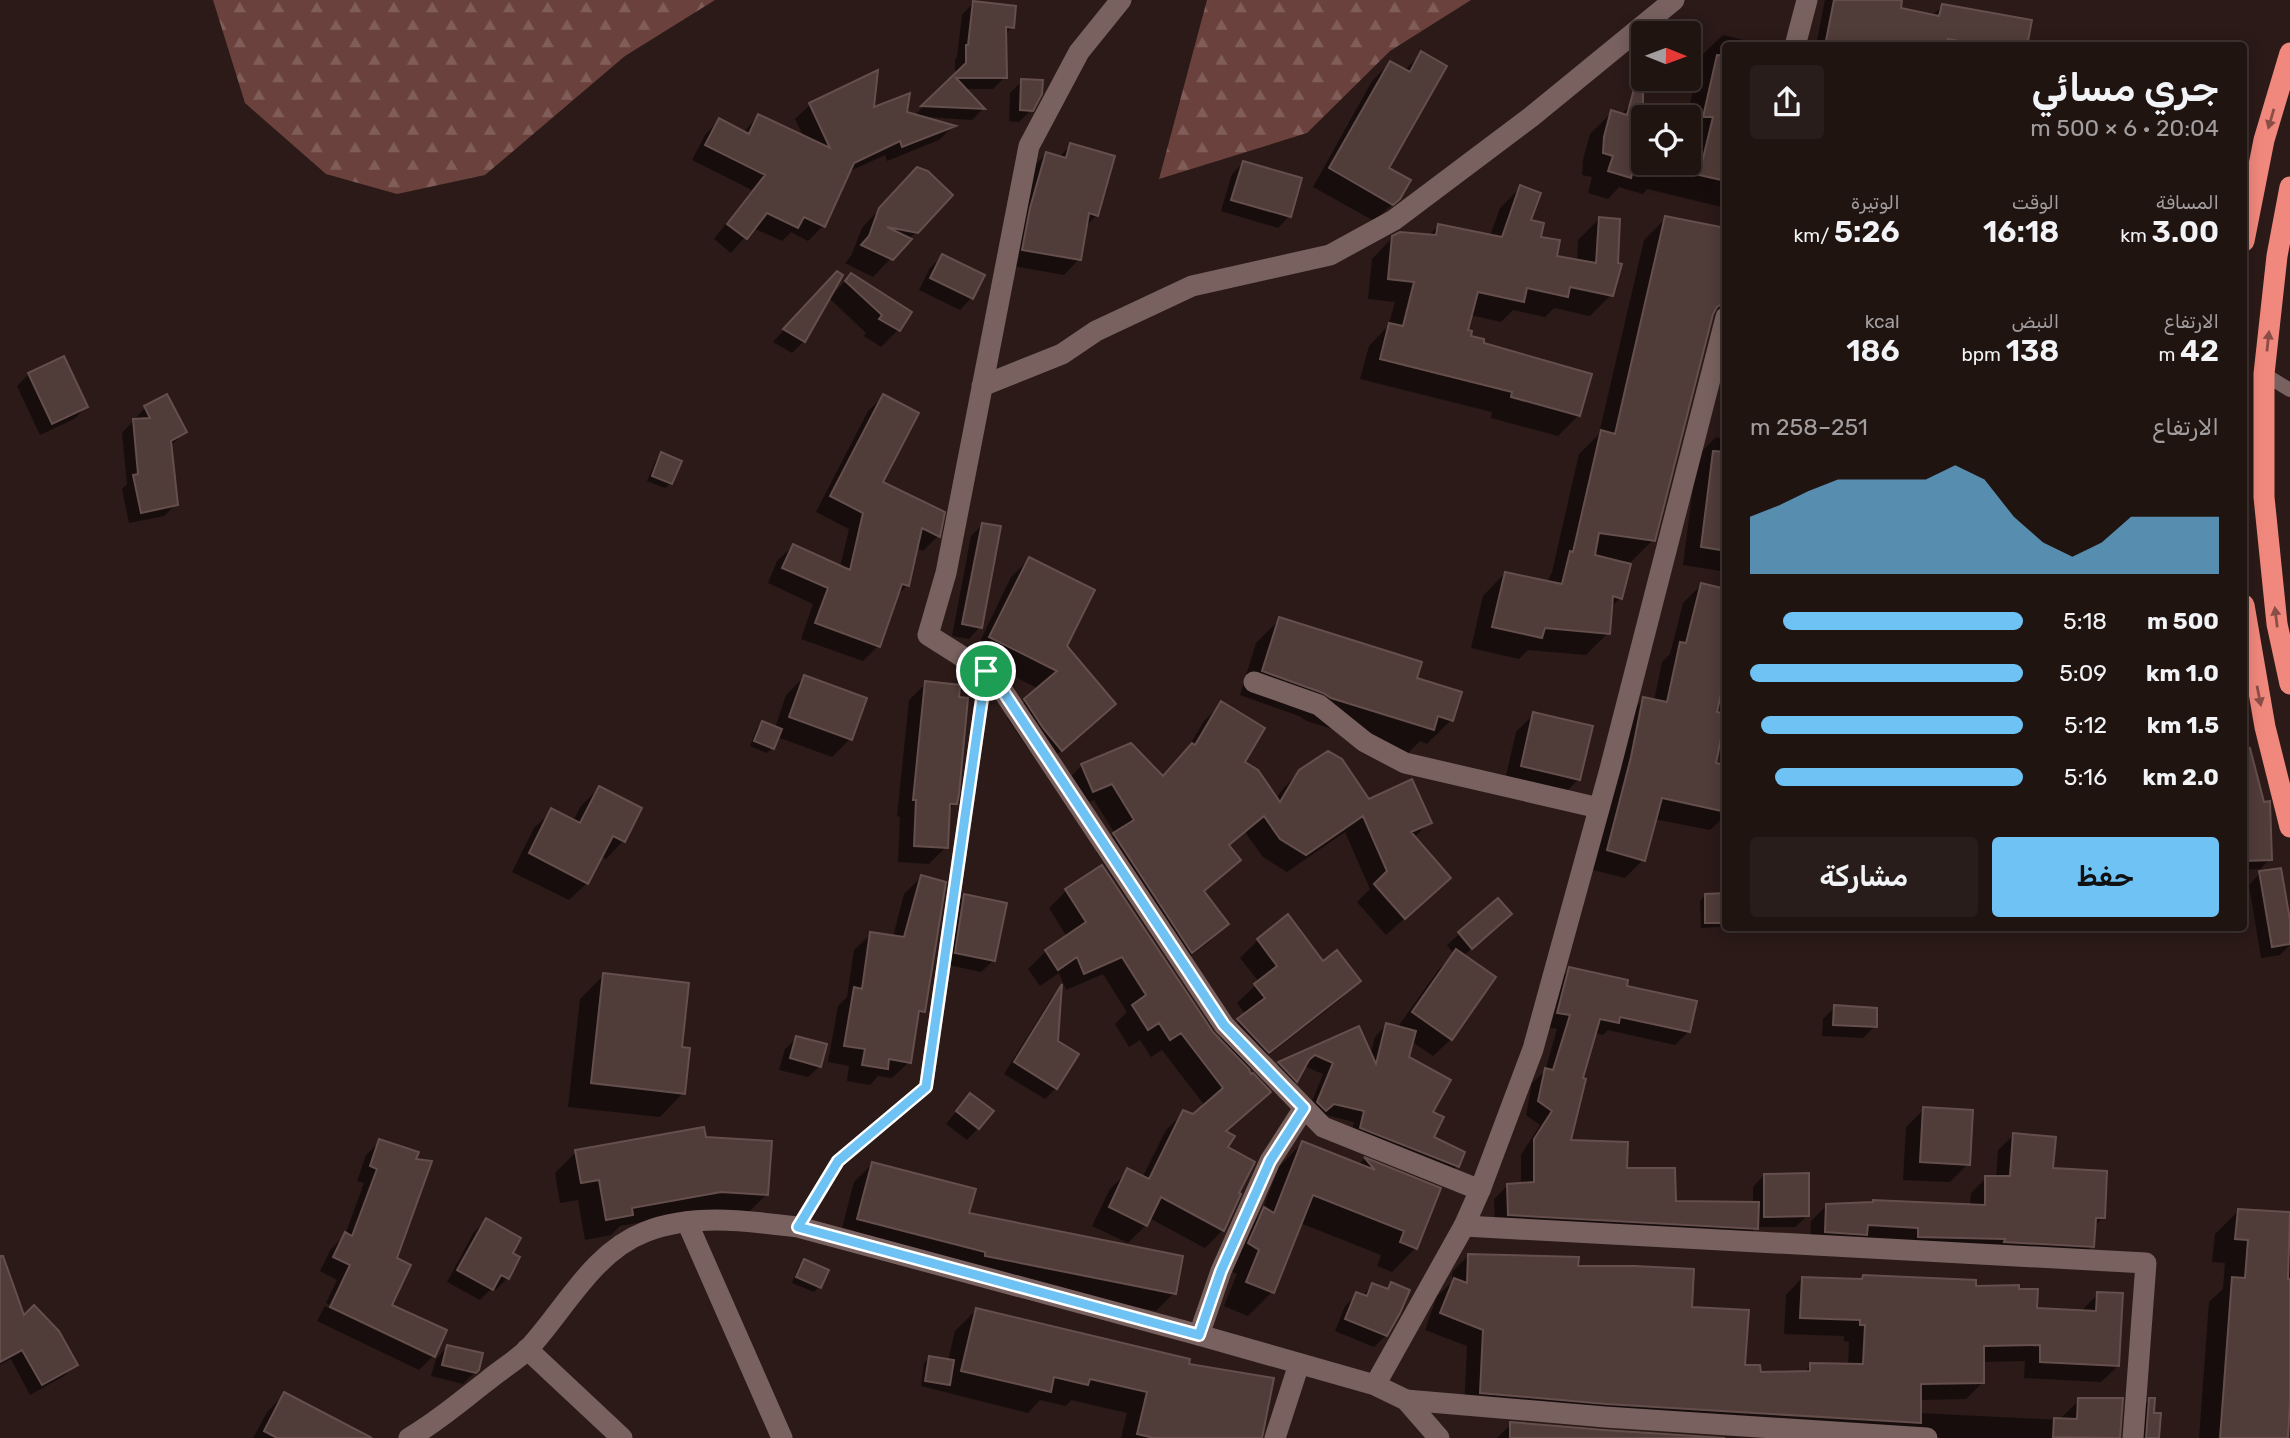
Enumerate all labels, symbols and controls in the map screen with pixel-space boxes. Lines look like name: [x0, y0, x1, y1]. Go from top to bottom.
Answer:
north arrow: [1631, 21, 1701, 91]
map controls: [1631, 21, 1701, 175]
button: share: [1750, 65, 1824, 139]
text: جري مسائي: [2031, 65, 2219, 111]
button: locate: [1631, 105, 1701, 175]
one-way arrow: [2265, 109, 2275, 130]
text: 20:04 · 6 × 500 m: [2030, 114, 2219, 142]
text: الوتيرة: [1851, 191, 1900, 214]
text: الوقت: [2012, 191, 2059, 214]
text: المسافة: [2156, 191, 2219, 214]
text: 5:26: [1834, 214, 1900, 250]
text: 16:18: [1983, 214, 2059, 250]
text: 3.00: [2152, 214, 2219, 250]
text: /km: [1794, 224, 1834, 247]
text: km: [2120, 224, 2152, 247]
text: kcal: [1865, 310, 1900, 333]
text: النبض: [2011, 310, 2059, 333]
text: الارتفاع: [2164, 310, 2219, 333]
one-way arrow: [2263, 330, 2274, 352]
text: 186: [1846, 333, 1900, 369]
text: 138: [2006, 333, 2059, 369]
text: 42: [2180, 333, 2219, 369]
text: bpm: [1961, 343, 2006, 366]
text: m: [2158, 343, 2180, 366]
text: 251–258 m: [1750, 413, 1868, 441]
text: الارتفاع: [2153, 413, 2219, 441]
one-way arrow: [2271, 606, 2282, 628]
text: 5:18: [2063, 607, 2107, 635]
text: 500 m: [2147, 607, 2219, 635]
pin: [956, 641, 1016, 701]
icon: arrive: [967, 652, 1005, 690]
text: 5:09: [2059, 659, 2107, 687]
text: 1.0 km: [2146, 659, 2219, 687]
one-way arrow: [2254, 685, 2265, 707]
text: 5:12: [2064, 711, 2107, 739]
text: 1.5 km: [2147, 711, 2219, 739]
text: 5:16: [2064, 763, 2107, 791]
text: 2.0 km: [2143, 763, 2219, 791]
button: مشاركة: [1750, 837, 1978, 917]
button: حفظ: [1992, 837, 2219, 917]

